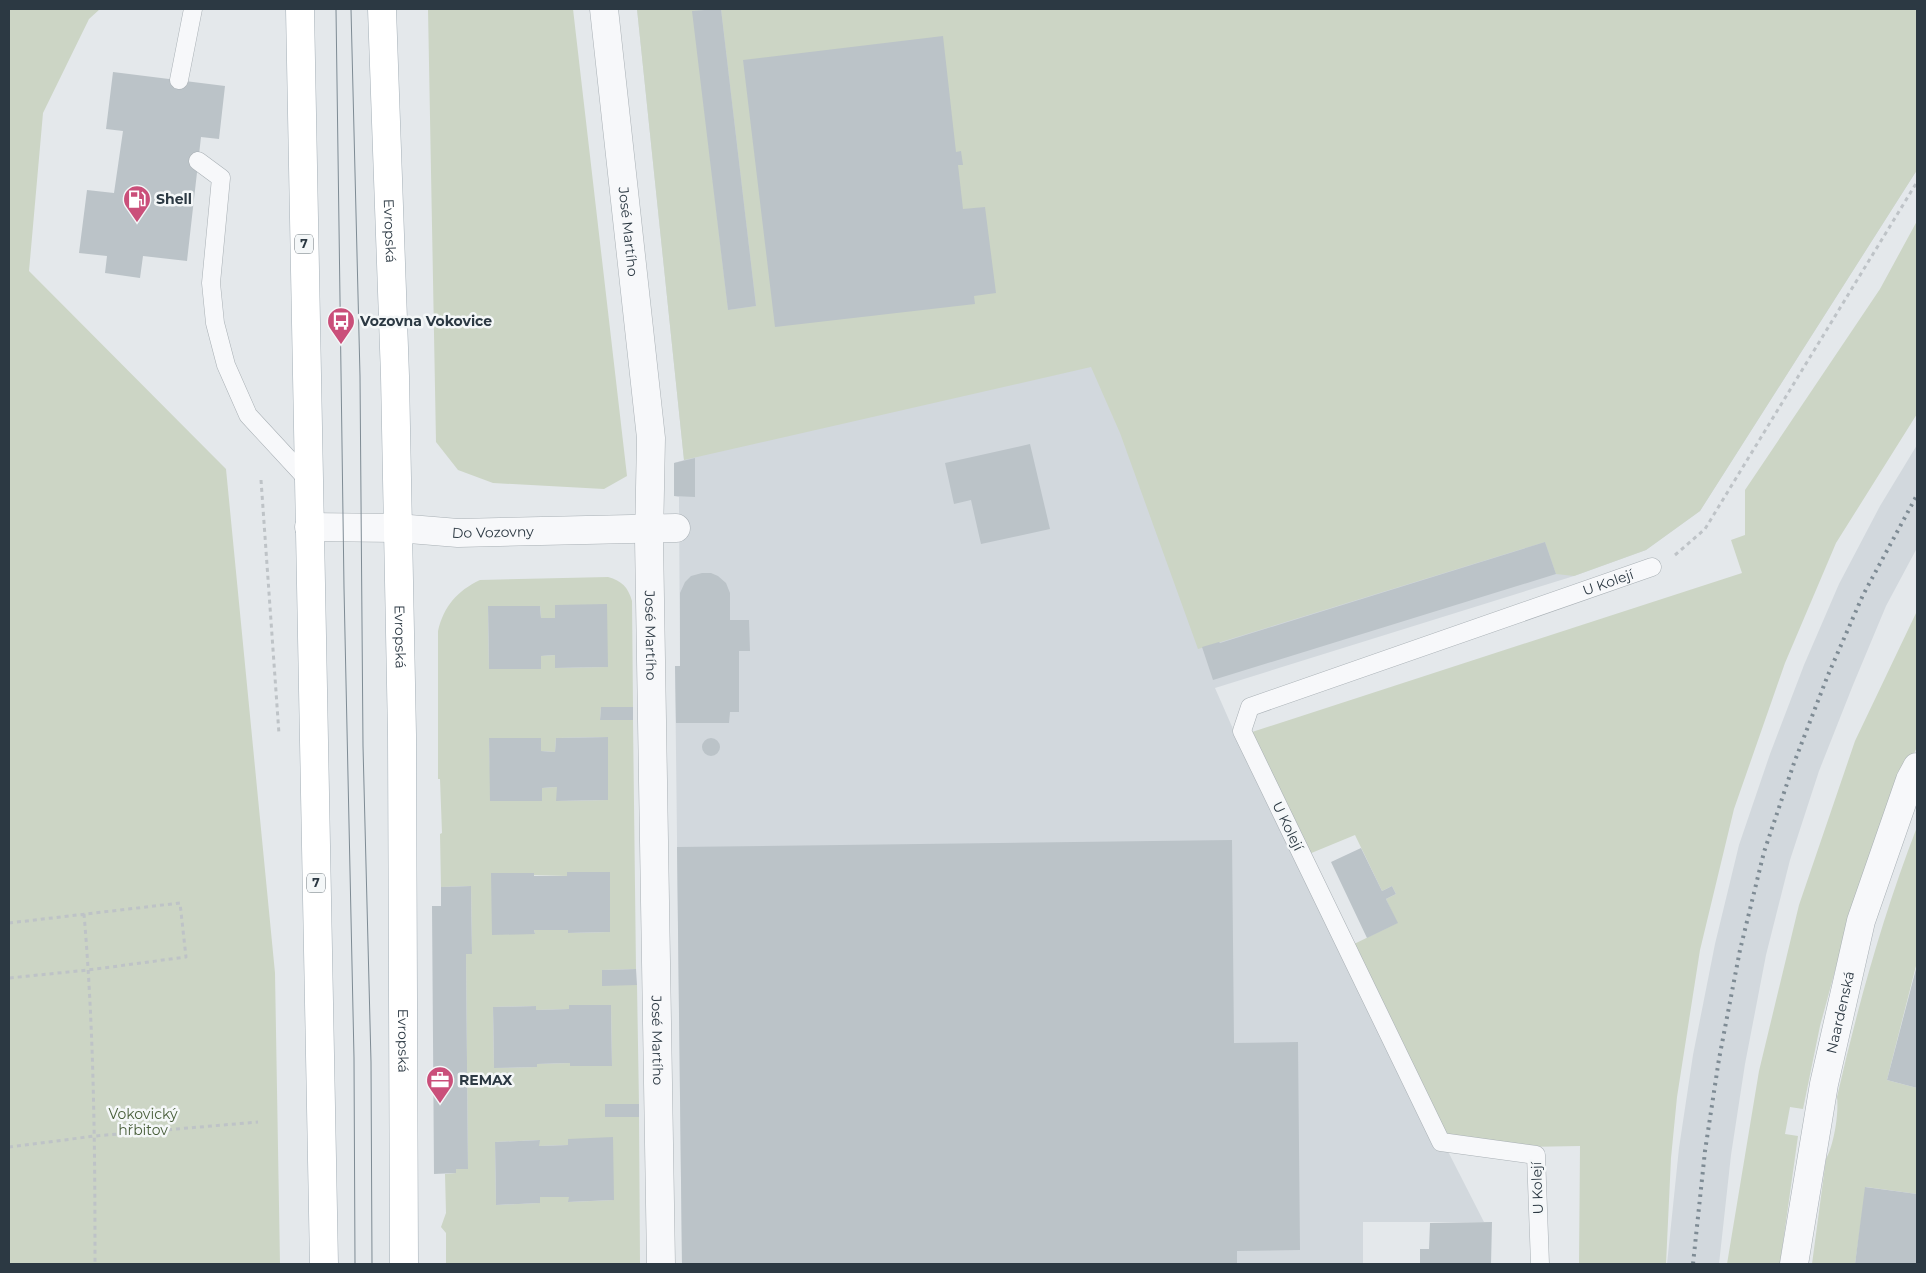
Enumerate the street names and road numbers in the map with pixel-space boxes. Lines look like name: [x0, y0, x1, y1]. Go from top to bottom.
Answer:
street label: José Martího: [614, 185, 642, 278]
street label: Evropská: [380, 199, 400, 263]
road number: 7: [295, 234, 313, 253]
street label: Do Vozovny: [451, 522, 534, 542]
street label: U Kolejí: [1580, 565, 1637, 600]
street label: José Martího: [641, 589, 660, 681]
street label: Evropská: [390, 605, 410, 669]
street label: U Kolejí: [1268, 798, 1308, 855]
road number: 7: [307, 874, 325, 892]
street label: Naardenská: [1822, 969, 1858, 1055]
street label: José Martího: [648, 994, 667, 1086]
street label: Evropská: [394, 1009, 412, 1073]
street label: U Kolejí: [1527, 1160, 1547, 1215]

